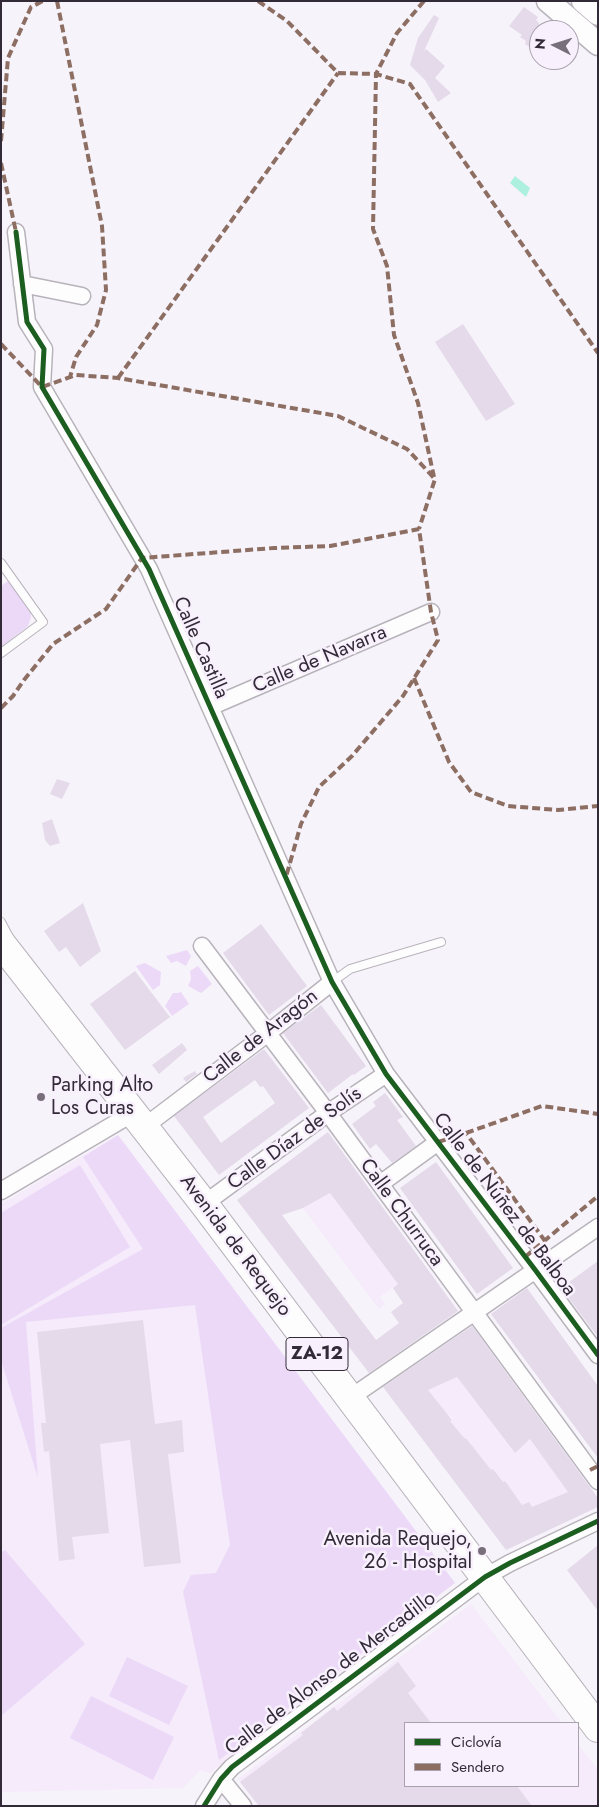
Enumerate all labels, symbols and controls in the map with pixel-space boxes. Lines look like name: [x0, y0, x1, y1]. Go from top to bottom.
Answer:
north arrow: [529, 20, 579, 70]
text: N: [530, 37, 551, 50]
street label: Calle Castilla: [167, 593, 233, 703]
street label: Calle de Navarra: [249, 621, 391, 699]
street label: Calle de Aragón: [199, 985, 323, 1089]
place label: Parking Alto Los Curas: [51, 1074, 153, 1121]
street label: Calle Díaz de Solís: [223, 1082, 367, 1196]
marker: Parking Alto Los Curas: [35, 1091, 47, 1103]
street label: Calle de Núñez de Balboa: [427, 1109, 581, 1301]
street label: Calle Churruca: [354, 1155, 448, 1271]
street label: Avenida de Requejo: [174, 1170, 296, 1322]
road number: ZA-12: [286, 1338, 348, 1370]
place label: Avenida Requejo, 26 - Hospital: [324, 1528, 472, 1575]
marker: Avenida Requejo, 26 - Hospital: [476, 1545, 488, 1557]
street label: Calle de Alonso de Mercadillo: [221, 1587, 441, 1761]
legend: [404, 1722, 579, 1787]
text: Ciclovía: [451, 1731, 501, 1753]
text: Sendero: [451, 1756, 504, 1778]

